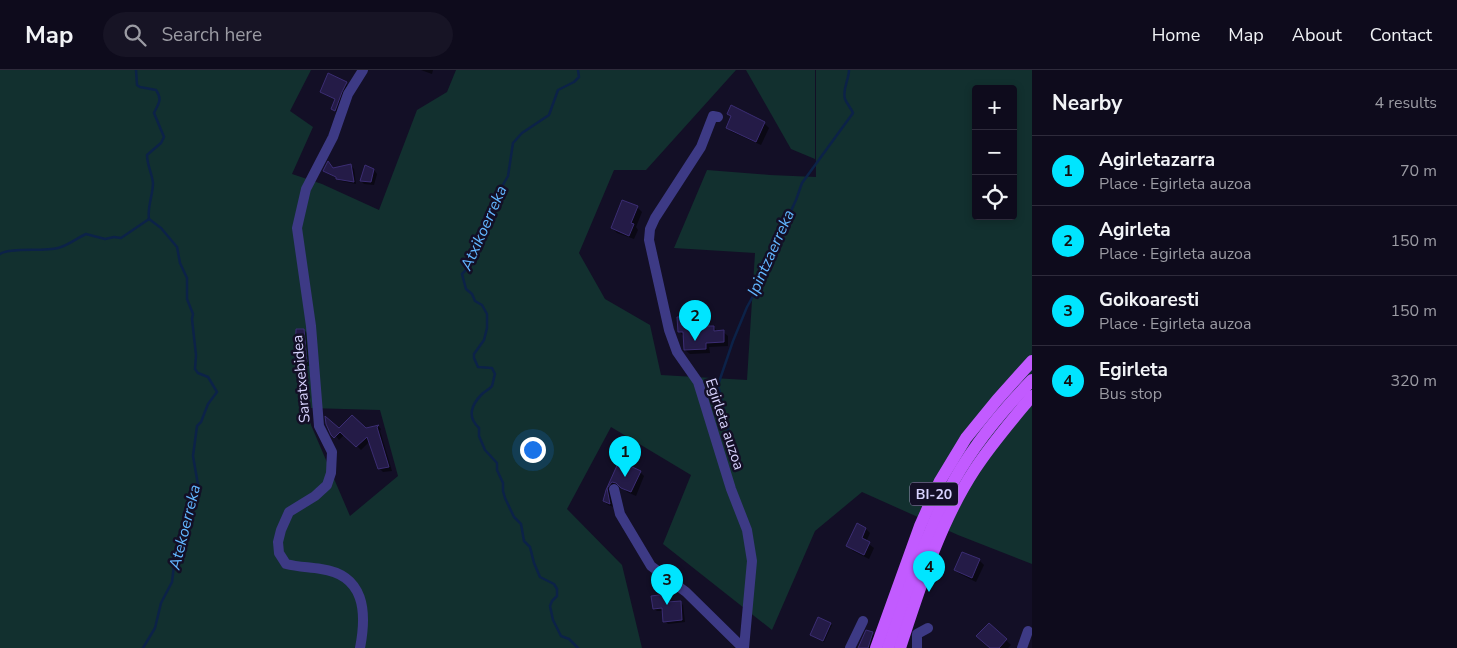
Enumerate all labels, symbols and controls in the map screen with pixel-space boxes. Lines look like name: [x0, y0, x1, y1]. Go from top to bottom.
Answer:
search box: [103, 12, 453, 57]
text: Map: [25, 19, 73, 51]
icon: search: [121, 21, 149, 49]
text: Search here: [161, 22, 262, 48]
text: Home: [1152, 23, 1200, 47]
text: Map: [1228, 23, 1264, 47]
text: About: [1292, 23, 1342, 47]
text: Contact: [1370, 23, 1432, 47]
map controls: [972, 85, 1017, 220]
button: +: [972, 85, 1017, 130]
text: Nearby: [1052, 89, 1122, 117]
text: 4 results: [1375, 92, 1437, 114]
button: −: [972, 130, 1017, 175]
text: Agirletazarra: [1099, 147, 1215, 173]
text: 1: [1063, 160, 1073, 182]
text: 70 m: [1400, 160, 1437, 182]
text: Place · Egirleta auzoa: [1099, 173, 1252, 195]
button: locate: [972, 175, 1017, 220]
water label: Atxikoerreka: [455, 182, 513, 275]
water label: Ipintzaerreka: [742, 206, 800, 300]
text: Agirleta: [1099, 217, 1171, 243]
text: 2: [1063, 230, 1073, 252]
text: 150 m: [1390, 230, 1437, 252]
text: Place · Egirleta auzoa: [1099, 243, 1252, 265]
text: Goikoaresti: [1099, 287, 1199, 313]
pin: 2: [679, 300, 711, 341]
text: 3: [1063, 300, 1073, 322]
text: 150 m: [1390, 300, 1437, 322]
text: Place · Egirleta auzoa: [1099, 313, 1252, 335]
street label: Saratxebidea: [287, 334, 315, 424]
text: Egirleta: [1099, 357, 1168, 383]
text: 4: [1063, 370, 1073, 392]
text: 320 m: [1390, 370, 1437, 392]
street label: Egirleta auzoa: [701, 376, 749, 472]
text: Bus stop: [1099, 383, 1162, 405]
pin: 1: [609, 436, 641, 477]
your location: [520, 437, 546, 463]
water label: Atekoerreka: [164, 482, 206, 573]
road number: BI-20: [910, 482, 958, 506]
pin: 4: [913, 551, 945, 592]
pin: 3: [651, 564, 683, 605]

